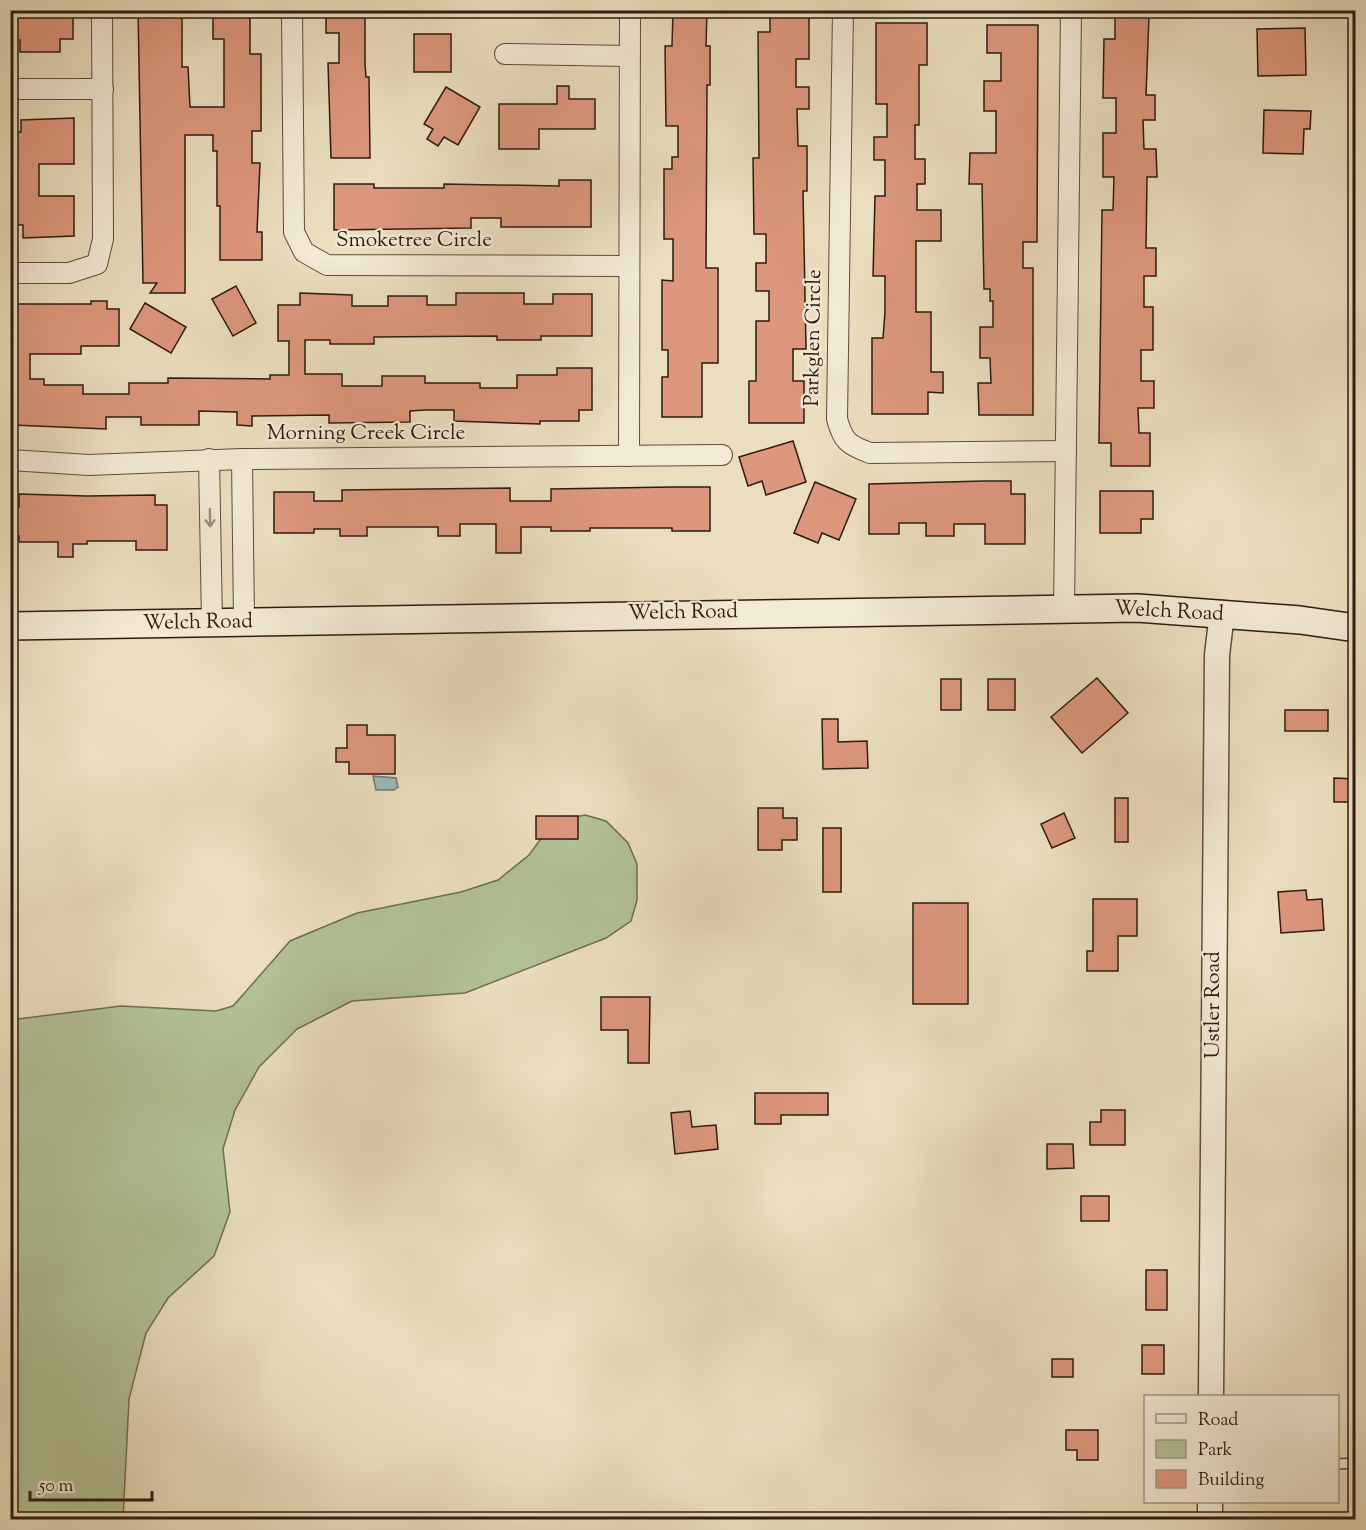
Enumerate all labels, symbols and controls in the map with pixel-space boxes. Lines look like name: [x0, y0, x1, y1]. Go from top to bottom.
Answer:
street label: Smoketree Circle: [336, 226, 492, 256]
street label: Parkglen Circle: [798, 269, 830, 407]
street label: Morning Creek Circle: [267, 419, 465, 449]
one-way arrow: [205, 507, 216, 527]
street label: Welch Road: [1113, 594, 1225, 630]
street label: Welch Road: [628, 597, 738, 629]
street label: Welch Road: [143, 607, 253, 639]
street label: Ustler Road: [1199, 951, 1229, 1059]
legend: [1144, 1395, 1339, 1503]
text: Road: [1198, 1408, 1238, 1434]
text: Park: [1198, 1438, 1233, 1464]
scale bar: [30, 1464, 152, 1502]
text: Building: [1198, 1468, 1264, 1494]
text: 50 m: [38, 1474, 74, 1500]

